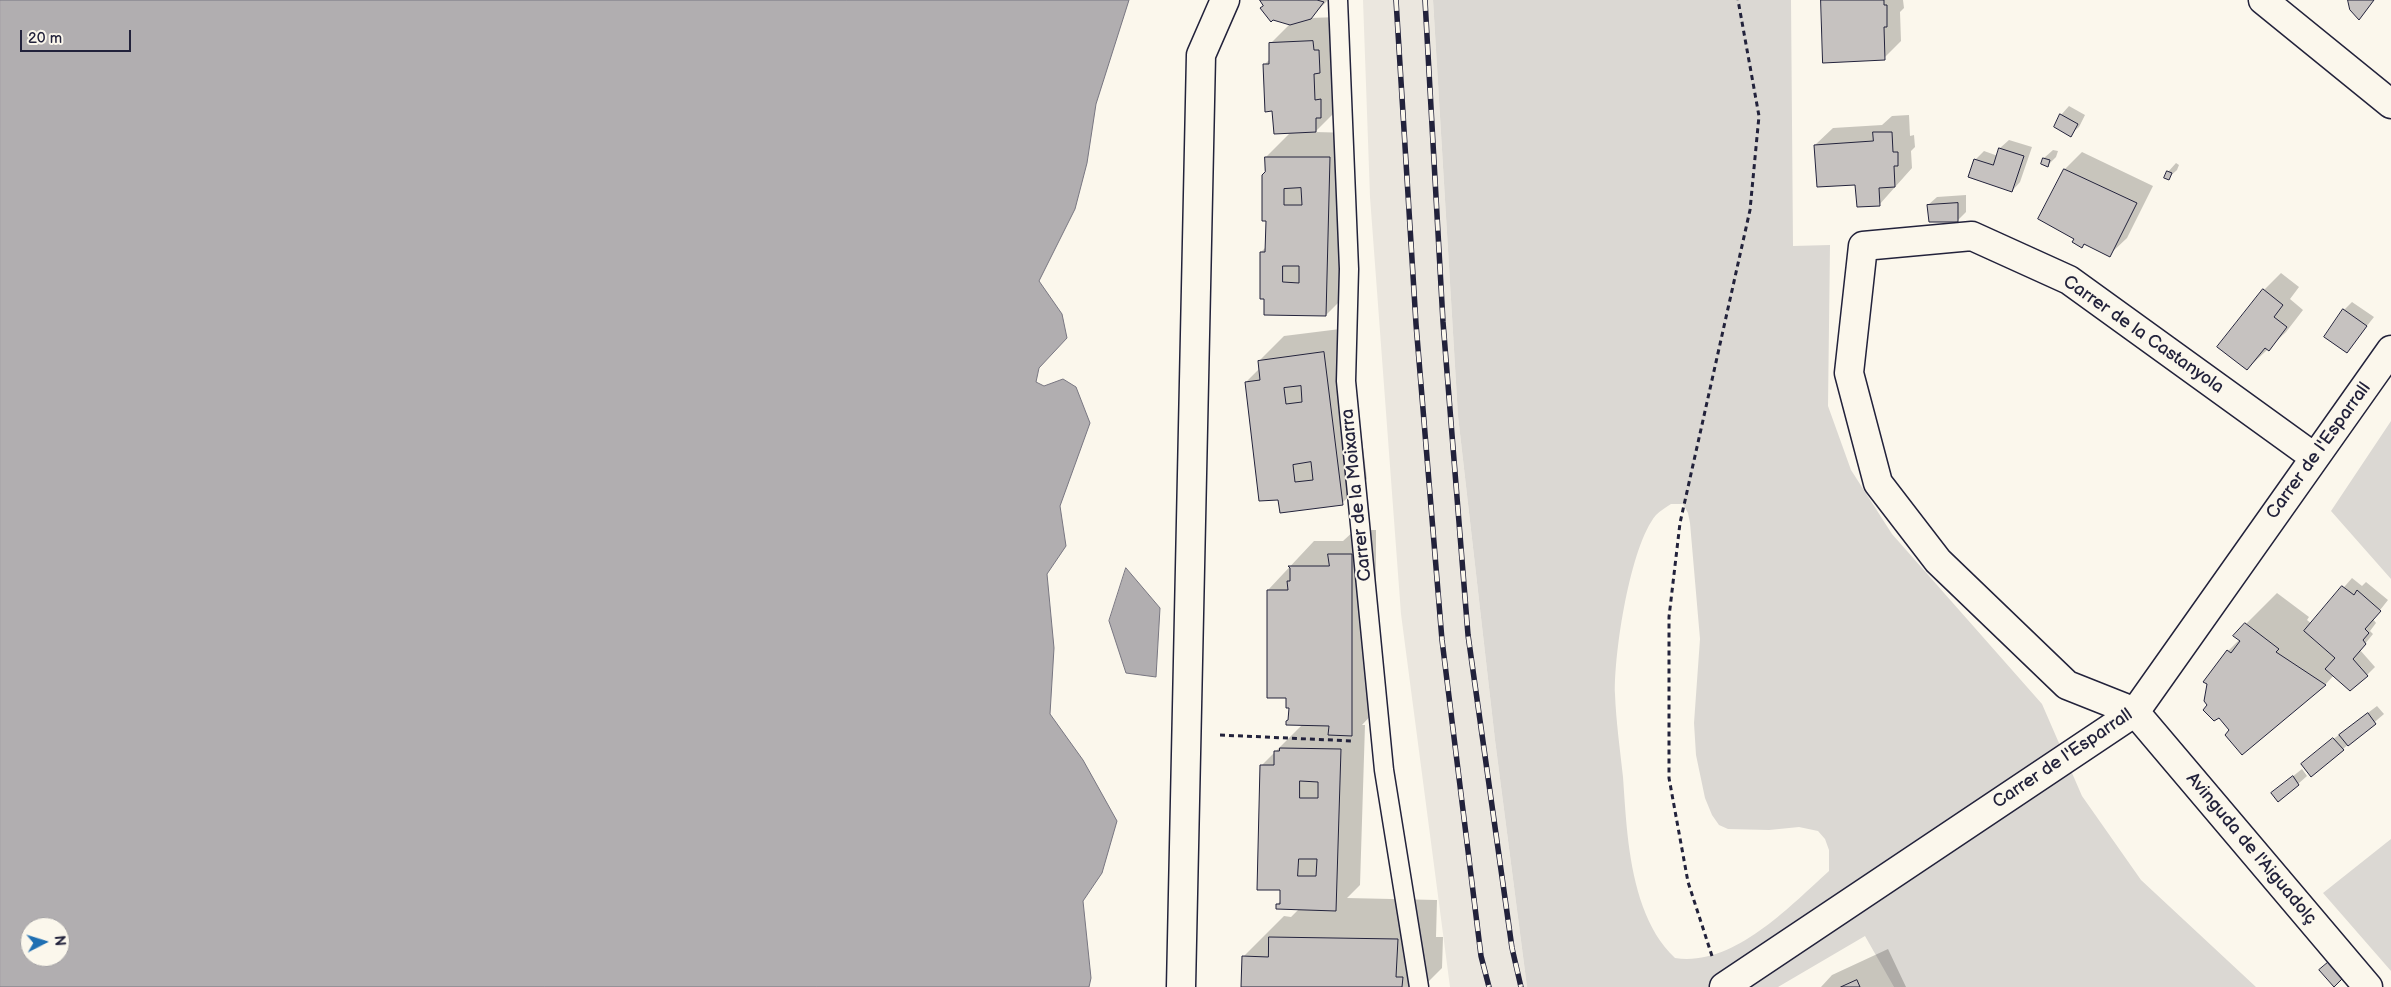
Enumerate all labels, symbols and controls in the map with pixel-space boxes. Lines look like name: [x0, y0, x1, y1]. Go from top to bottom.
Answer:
scale bar: [22, 20, 134, 52]
text: 20 m: [28, 29, 62, 48]
street label: Carrer de la Castanyola: [2058, 271, 2228, 399]
street label: Carrer de l'Esparrall: [2262, 378, 2376, 524]
street label: Carrer de la Moixarra: [1337, 408, 1377, 582]
street label: Carrer de l'Esparrall: [1989, 704, 2137, 814]
street label: Avinguda de l'Aiguadolç: [2181, 769, 2321, 929]
north arrow: [20, 917, 70, 967]
text: N: [51, 935, 68, 947]

